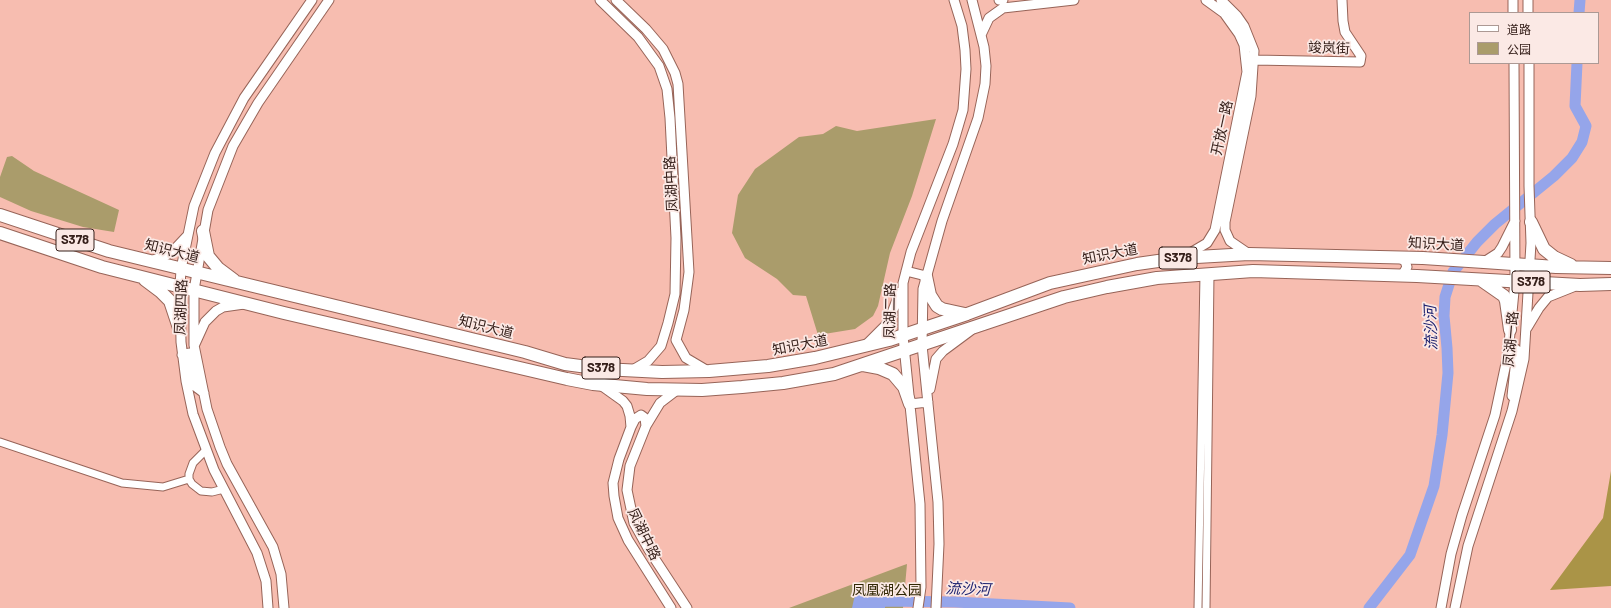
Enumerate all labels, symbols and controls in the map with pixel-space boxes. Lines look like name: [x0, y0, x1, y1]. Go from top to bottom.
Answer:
legend: [1469, 12, 1599, 64]
text: 道路: [1507, 22, 1531, 36]
street label: 竣岚街: [1308, 39, 1350, 57]
text: 公园: [1507, 42, 1531, 56]
street label: 开放一路: [1208, 99, 1236, 157]
street label: 凤湖中路: [661, 156, 681, 212]
road number: S378: [56, 229, 94, 251]
street label: 知识大道: [1408, 234, 1464, 254]
street label: 知识大道: [143, 236, 201, 266]
street label: 知识大道: [1081, 240, 1139, 268]
road number: S378: [1159, 247, 1197, 269]
road number: S378: [1512, 271, 1550, 293]
street label: 凤湖四路: [172, 279, 190, 335]
street label: 凤湖二路: [881, 283, 899, 339]
water label: 流沙河: [1421, 305, 1441, 351]
street label: 凤湖一路: [1500, 310, 1522, 368]
street label: 知识大道: [457, 312, 515, 342]
street label: 知识大道: [771, 331, 829, 359]
road number: S378: [582, 357, 620, 379]
street label: 凤湖中路: [624, 505, 664, 563]
water label: 流沙河: [945, 579, 991, 599]
park label: 凤凰湖公园: [852, 582, 922, 598]

